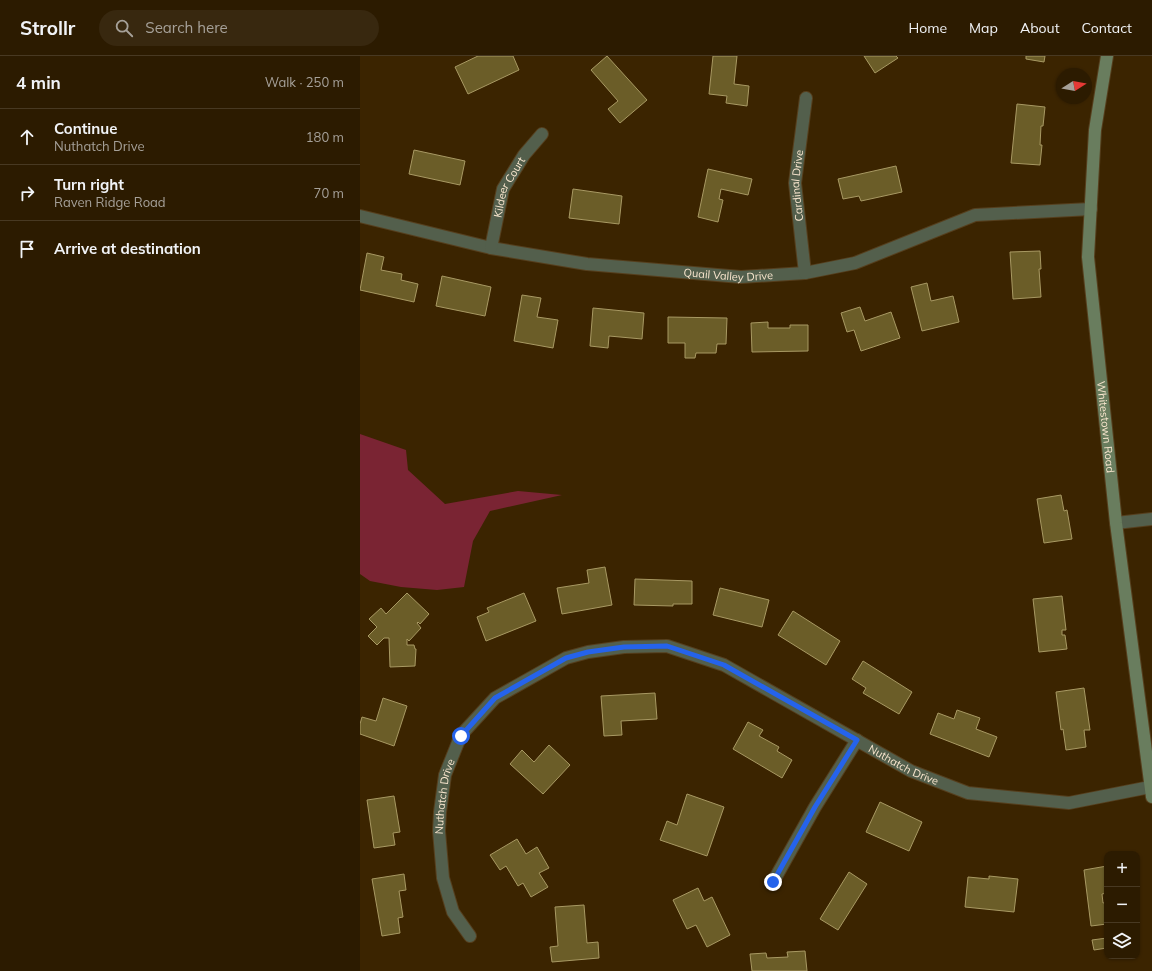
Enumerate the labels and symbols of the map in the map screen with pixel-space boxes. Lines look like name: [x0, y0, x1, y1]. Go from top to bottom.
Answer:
north arrow: [1056, 68, 1092, 104]
street label: Cardinal Drive: [788, 149, 806, 222]
street label: Kildeer Court: [490, 154, 528, 219]
street label: Quail Valley Drive: [683, 265, 774, 284]
street label: Whitestown Road: [1094, 380, 1118, 474]
route start: [452, 727, 470, 745]
street label: Nuthatch Drive: [866, 741, 941, 788]
street label: Nuthatch Drive: [432, 757, 458, 835]
route end: [764, 873, 782, 891]

